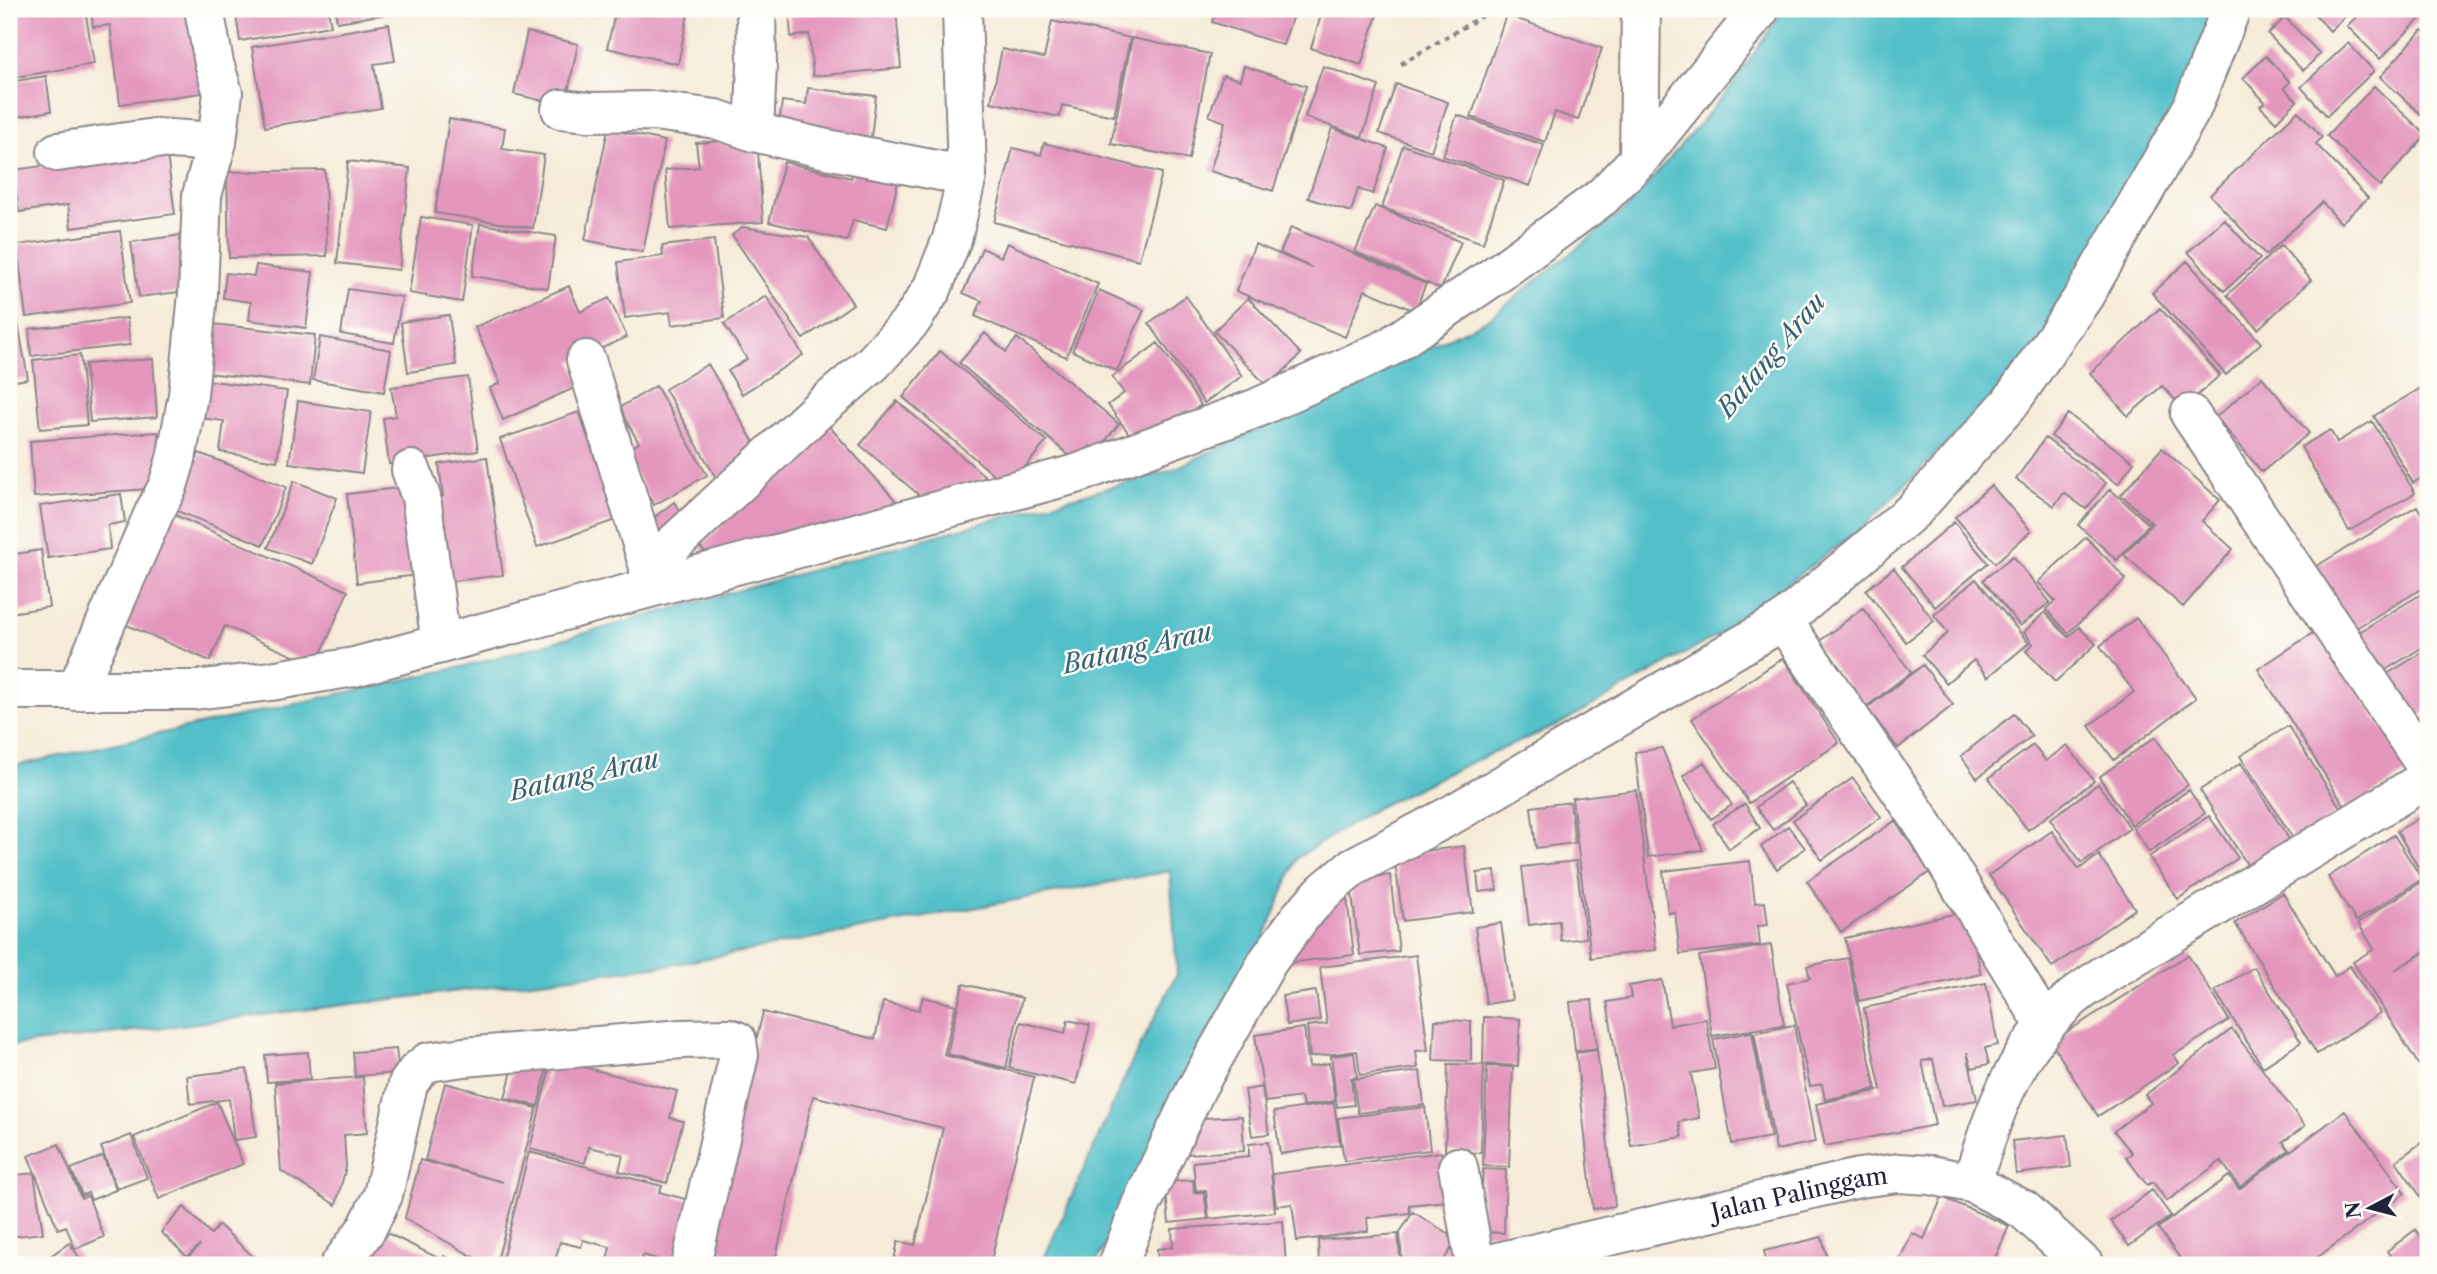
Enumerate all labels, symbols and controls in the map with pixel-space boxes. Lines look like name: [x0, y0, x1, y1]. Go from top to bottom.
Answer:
water label: Batang Arau: [1709, 286, 1833, 425]
water label: Batang Arau: [1057, 615, 1215, 681]
water label: Batang Arau: [504, 742, 662, 808]
street label: Jalan Palinggam: [1704, 1160, 1889, 1227]
north arrow: [2336, 1172, 2406, 1242]
text: N: [2341, 1200, 2366, 1220]

